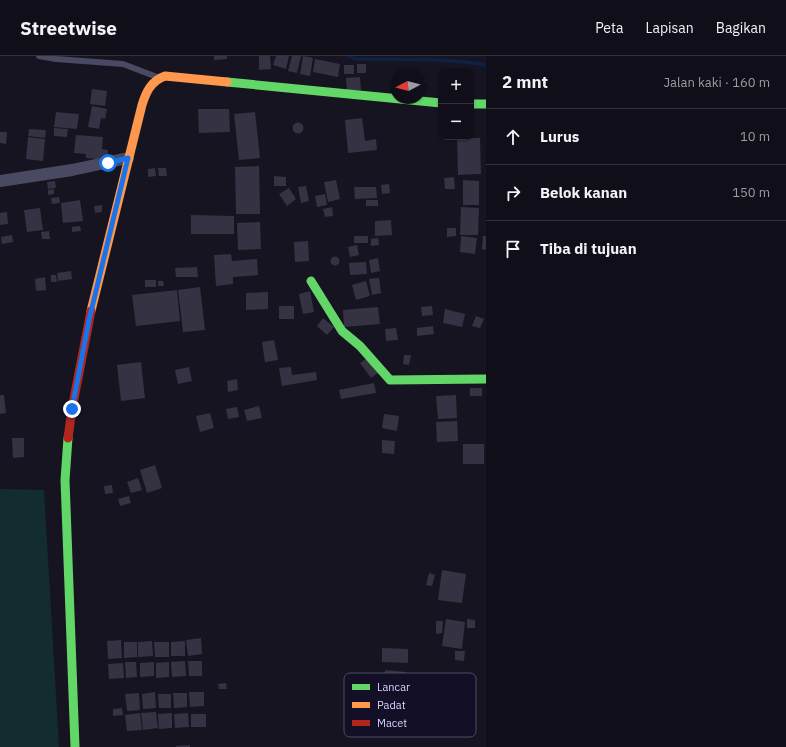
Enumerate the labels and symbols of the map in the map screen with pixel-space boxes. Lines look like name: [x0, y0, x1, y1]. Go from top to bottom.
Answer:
north arrow: [390, 68, 426, 104]
route start: [99, 154, 117, 172]
route end: [63, 400, 81, 418]
legend: [344, 673, 476, 737]
text: Lancar: [377, 680, 410, 694]
text: Padat: [377, 698, 406, 712]
text: Macet: [377, 716, 407, 730]

